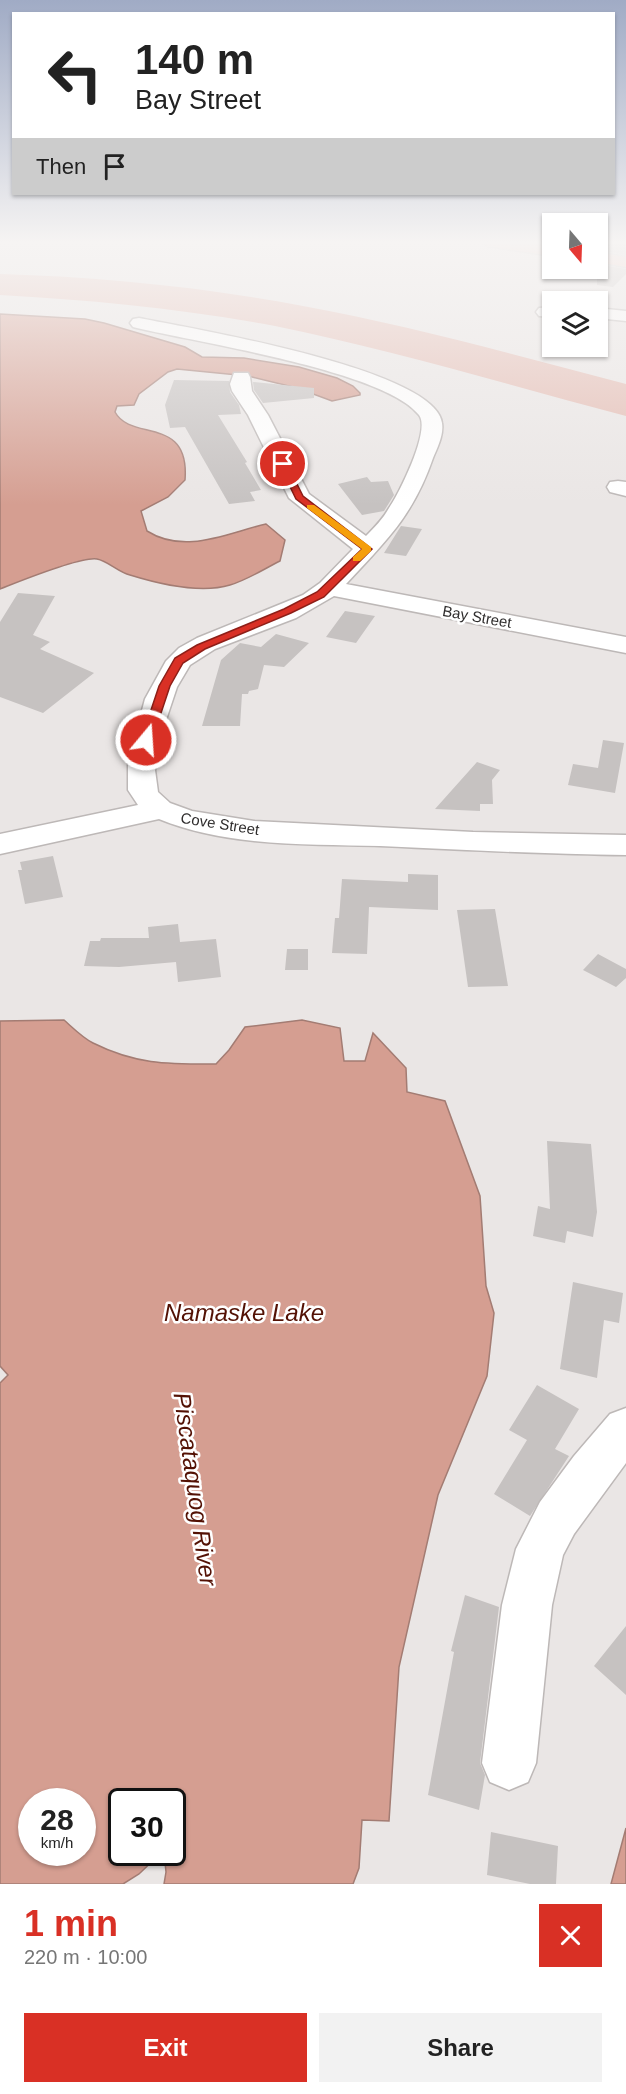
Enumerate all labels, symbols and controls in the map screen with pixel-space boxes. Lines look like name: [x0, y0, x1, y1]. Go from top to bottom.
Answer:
icon: left: [36, 36, 114, 114]
text: 140 m: [135, 36, 254, 83]
text: Bay Street: [135, 85, 261, 115]
icon: arrive: [98, 150, 131, 183]
text: Then: [36, 154, 86, 179]
north arrow: [542, 213, 608, 279]
map controls: [542, 213, 608, 357]
button: layers: [542, 291, 608, 357]
pin: [257, 438, 308, 489]
icon: arrive: [266, 447, 299, 480]
street label: Bay Street: [441, 602, 514, 631]
position arrow: [114, 708, 178, 772]
street label: Cove Street: [180, 809, 261, 838]
water label: Namaske Lake: [164, 1299, 324, 1326]
water label: Piscataquog River: [169, 1391, 223, 1588]
speed limit sign: 30: [108, 1788, 186, 1866]
text: 28: [40, 1803, 74, 1836]
text: km/h: [41, 1834, 73, 1851]
text: 1 min: [24, 1903, 118, 1944]
button: close: [539, 1904, 602, 1967]
text: 220 m · 10:00: [24, 1946, 147, 1968]
button: Exit: [24, 2013, 307, 2082]
button: Share: [319, 2013, 602, 2082]

